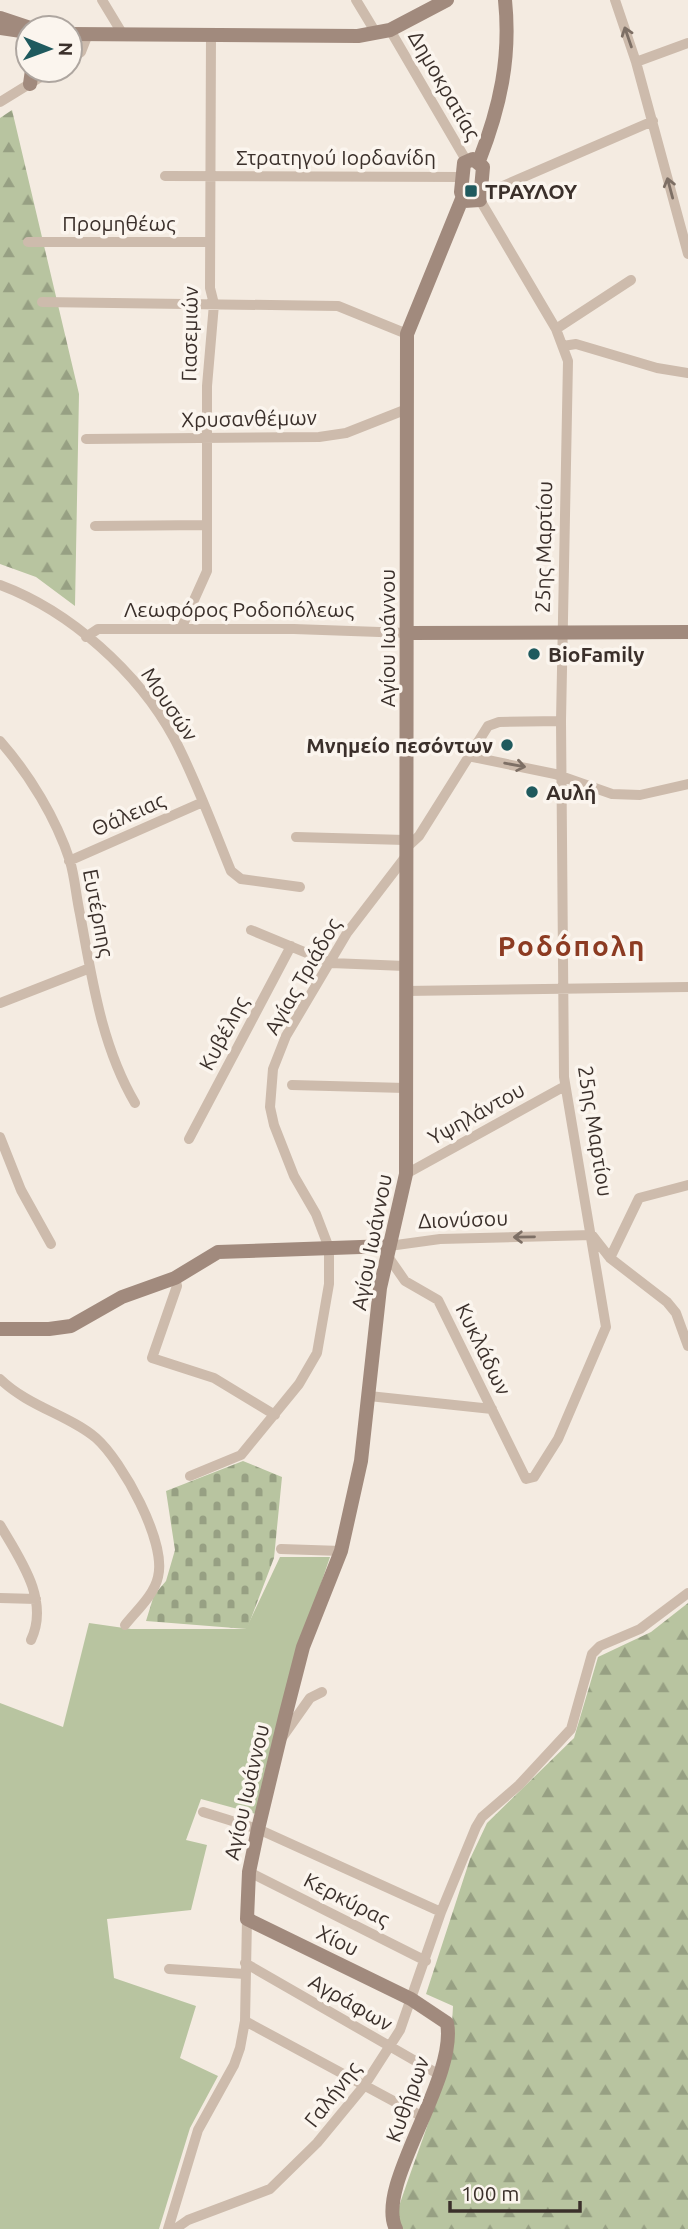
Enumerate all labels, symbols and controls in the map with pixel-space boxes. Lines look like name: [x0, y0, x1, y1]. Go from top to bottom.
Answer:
north arrow: [14, 14, 84, 84]
street label: Δημοκρατίας: [404, 26, 486, 144]
one-way arrow: [621, 26, 633, 48]
text: N: [55, 42, 77, 57]
street label: Στρατηγού Ιορδανίδη: [236, 145, 436, 169]
one-way arrow: [663, 177, 676, 200]
place label: ΤΡΑΥΛΟΥ: [485, 179, 578, 203]
marker: ΤΡΑΥΛΟΥ: [463, 183, 479, 199]
street label: Προμηθέως: [62, 211, 176, 235]
street label: Γιασεμιών: [176, 286, 202, 382]
street label: Χρυσανθέμων: [181, 405, 317, 431]
street label: 25ης Μαρτίου: [530, 481, 556, 613]
street label: Αγίου Ιωάννου: [375, 569, 399, 707]
street label: Λεωφόρος Ροδοπόλεως: [124, 597, 355, 621]
place label: BioFamily: [548, 642, 644, 666]
marker: BioFamily: [526, 646, 542, 662]
street label: Μουσών: [137, 663, 203, 745]
place label: Μνημείο πεσόντων: [306, 733, 493, 757]
marker: Μνημείο πεσόντων: [499, 737, 515, 753]
one-way arrow: [503, 759, 526, 772]
place label: Αυλή: [546, 780, 596, 804]
marker: Αυλή: [524, 784, 540, 800]
street label: Θάλειας: [88, 787, 169, 841]
street label: Ευτέρπης: [79, 867, 119, 960]
street label: Αγίας Τριάδος: [259, 913, 345, 1039]
district label: Ροδόπολη: [498, 930, 646, 961]
street label: Κυβέλης: [194, 992, 253, 1074]
street label: 25ης Μαρτίου: [574, 1064, 618, 1198]
street label: Υψηλάντου: [424, 1077, 528, 1149]
street label: Αγίου Ιωάννου: [346, 1172, 396, 1312]
street label: Διονύσου: [417, 1205, 509, 1233]
one-way arrow: [513, 1231, 536, 1244]
street label: Κυκλάδων: [452, 1299, 516, 1399]
street label: Αγίου Ιωάννου: [219, 1722, 273, 1862]
street label: Κερκύρας: [300, 1867, 394, 1931]
street label: Χίου: [313, 1920, 363, 1960]
street label: Αγράφων: [305, 1969, 397, 2035]
street label: Κυθήρων: [380, 2053, 434, 2145]
street label: Γαλήνης: [299, 2056, 365, 2131]
scale bar: [450, 2170, 580, 2214]
text: 100 m: [461, 2181, 519, 2205]

